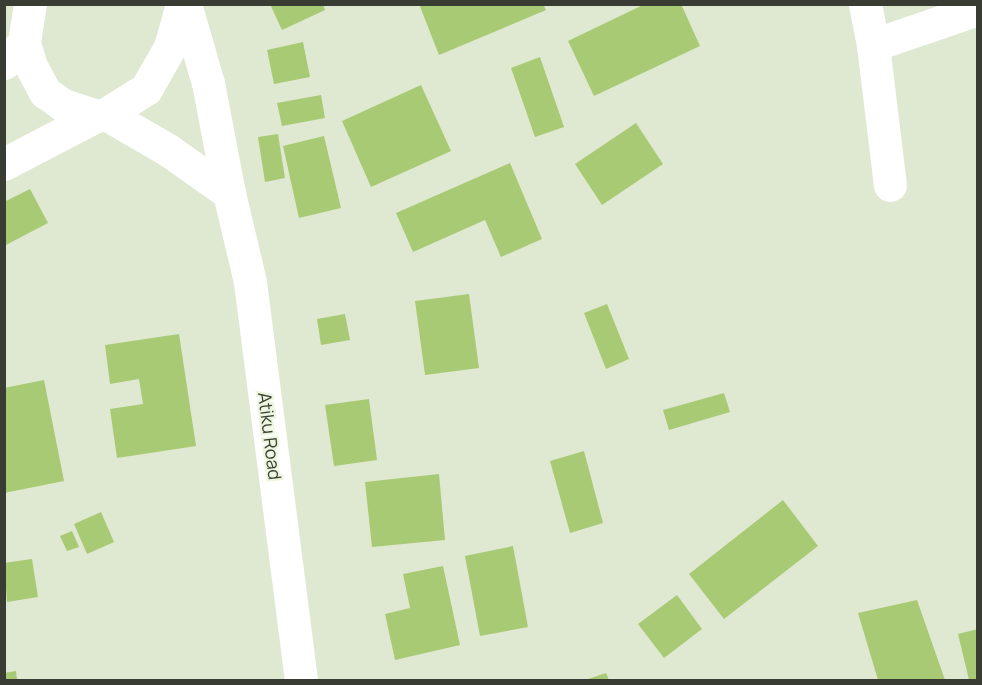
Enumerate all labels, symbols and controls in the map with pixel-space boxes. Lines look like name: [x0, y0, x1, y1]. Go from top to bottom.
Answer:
street label: Atiku Road: [254, 391, 286, 481]

